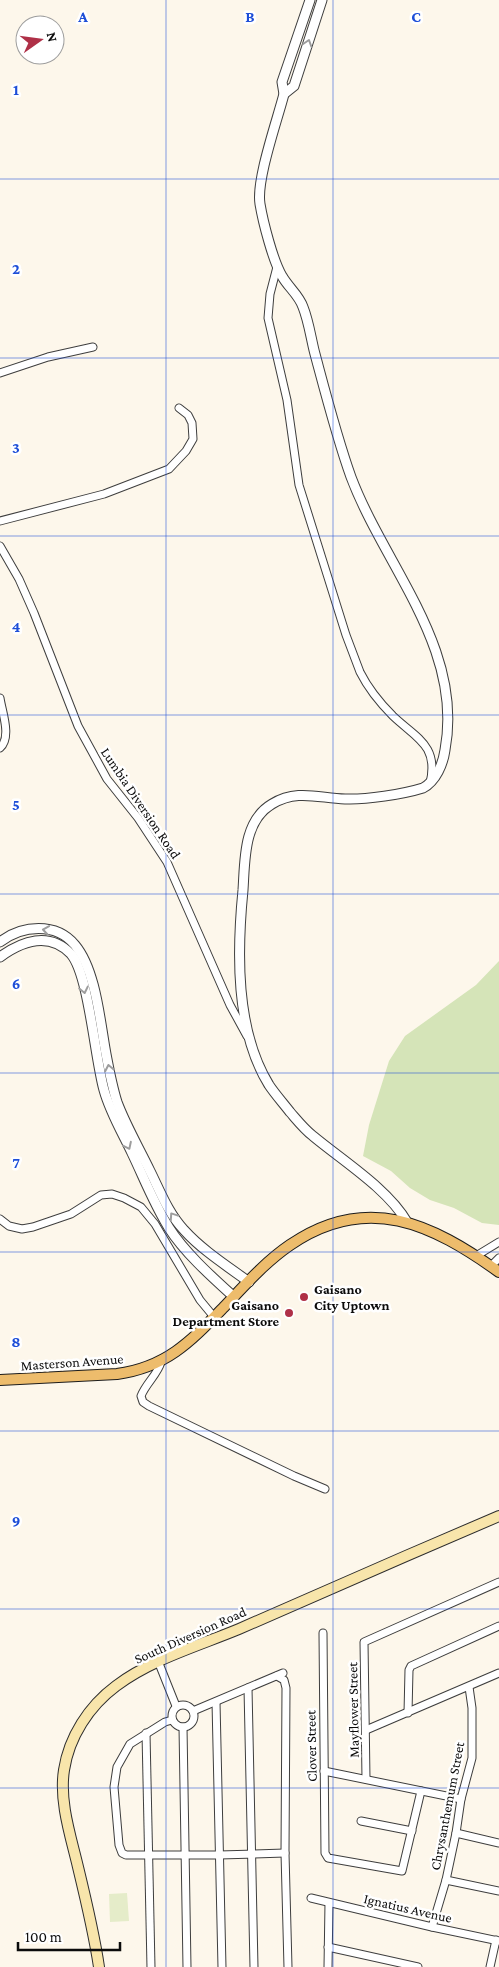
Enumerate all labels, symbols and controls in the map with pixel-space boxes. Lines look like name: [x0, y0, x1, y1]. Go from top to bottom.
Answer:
text: A: [77, 8, 88, 25]
text: B: [245, 8, 255, 25]
text: C: [411, 8, 421, 25]
north arrow: [15, 15, 65, 65]
text: N: [44, 30, 62, 44]
one-way arrow: [303, 39, 313, 47]
text: 1: [13, 81, 19, 98]
text: 2: [12, 260, 20, 277]
text: 3: [12, 439, 20, 456]
text: 4: [12, 618, 21, 635]
street label: Lumbia Diversion Road: [98, 744, 184, 862]
text: 5: [12, 796, 20, 813]
one-way arrow: [41, 925, 50, 935]
text: 6: [12, 975, 20, 992]
one-way arrow: [78, 986, 89, 995]
one-way arrow: [104, 1063, 114, 1072]
one-way arrow: [122, 1140, 132, 1149]
text: 7: [12, 1154, 20, 1171]
one-way arrow: [170, 1212, 179, 1222]
place label: Gaisano City Uptown: [314, 1281, 390, 1313]
marker: Gaisano City Uptown: [298, 1291, 310, 1303]
place label: Gaisano Department Store: [173, 1297, 279, 1329]
marker: Gaisano Department Store: [283, 1307, 295, 1319]
text: 8: [11, 1333, 21, 1350]
street label: Masterson Avenue: [20, 1350, 124, 1374]
text: 9: [12, 1512, 20, 1529]
street label: South Diversion Road: [132, 1603, 249, 1667]
street label: Mayflower Street: [344, 1662, 362, 1758]
street label: Clover Street: [302, 1710, 320, 1782]
street label: Chrysanthemum Street: [427, 1740, 467, 1871]
street label: Ignatius Avenue: [362, 1890, 454, 1926]
scale bar: [18, 1920, 120, 1952]
text: 100 m: [25, 1929, 62, 1945]

